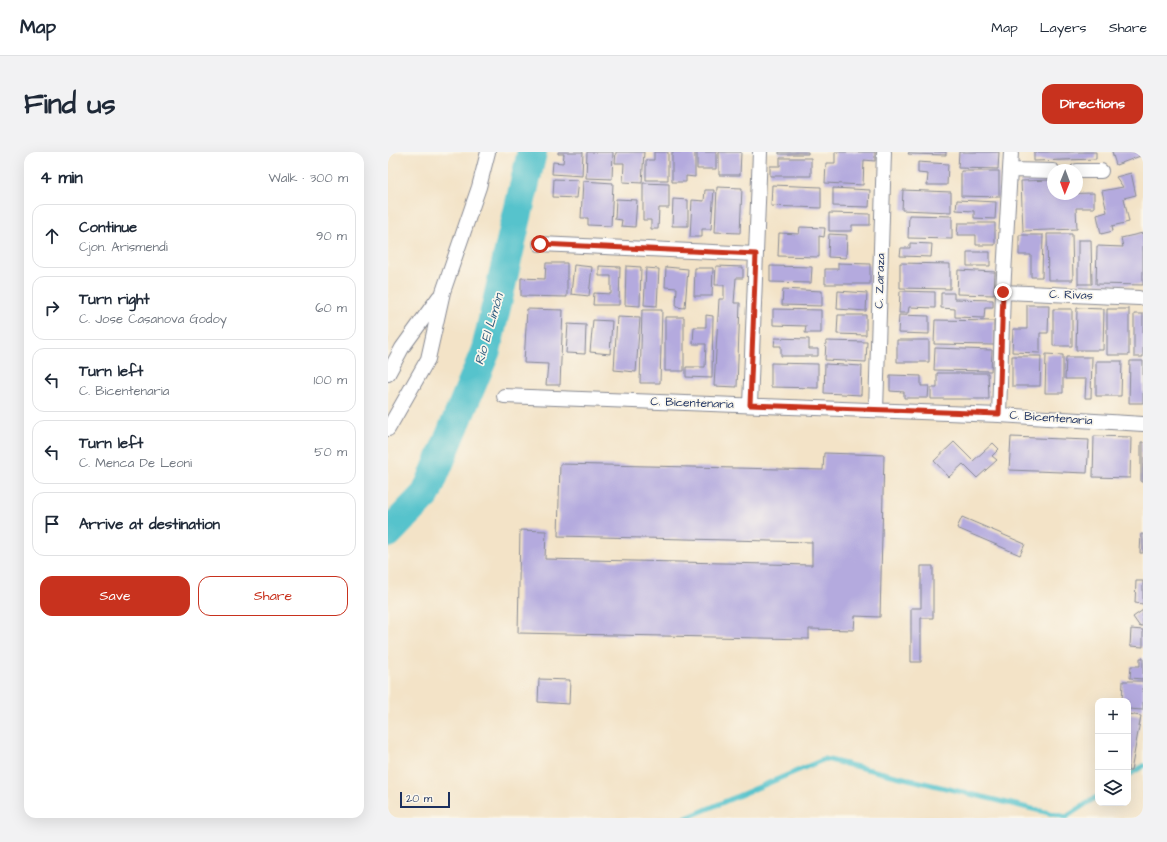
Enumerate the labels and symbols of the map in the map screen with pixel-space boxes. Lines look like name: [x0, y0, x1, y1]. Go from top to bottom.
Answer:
north arrow: [1047, 164, 1083, 200]
route start: [531, 235, 549, 253]
street label: C. Zaraza: [871, 253, 889, 309]
route end: [994, 283, 1012, 301]
street label: C. Rivas: [1049, 286, 1093, 304]
water label: Río El Limón: [470, 290, 508, 367]
street label: C. Bicentenaria: [650, 393, 734, 413]
street label: C. Bicentenaria: [1009, 407, 1093, 429]
scale bar: [400, 790, 450, 809]

